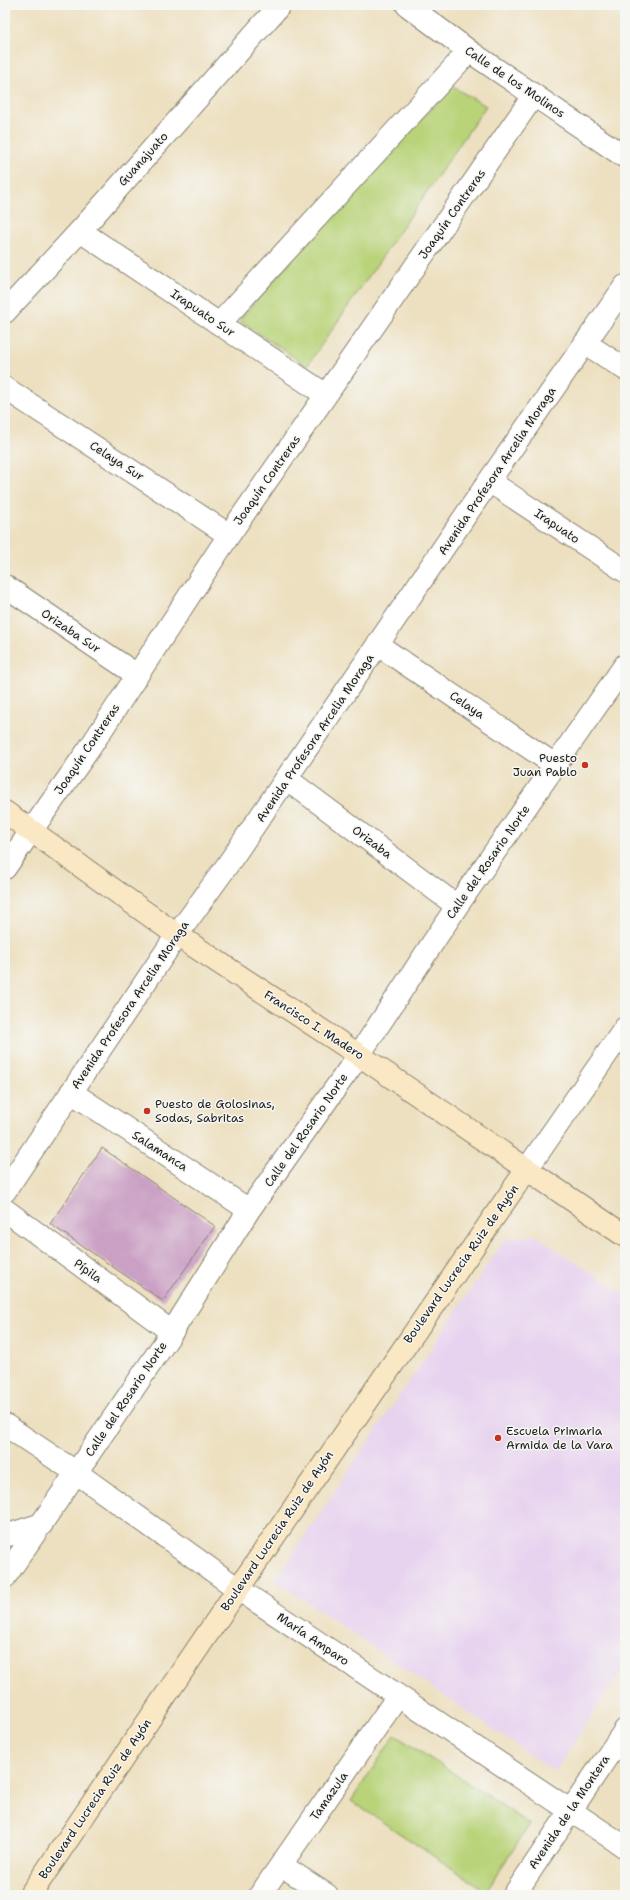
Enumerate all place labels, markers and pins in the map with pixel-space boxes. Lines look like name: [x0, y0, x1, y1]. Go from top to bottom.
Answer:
place label: Puesto Juan Pablo: [513, 750, 577, 780]
marker: Puesto Juan Pablo: [580, 760, 590, 770]
place label: Puesto de Golosinas, Sodas, Sabritas: [155, 1096, 275, 1126]
marker: Puesto de Golosinas, Sodas, Sabritas: [142, 1106, 152, 1116]
place label: Escuela Primaria Armida de la Vara: [506, 1423, 613, 1453]
marker: Escuela Primaria Armida de la Vara: [493, 1433, 503, 1443]

